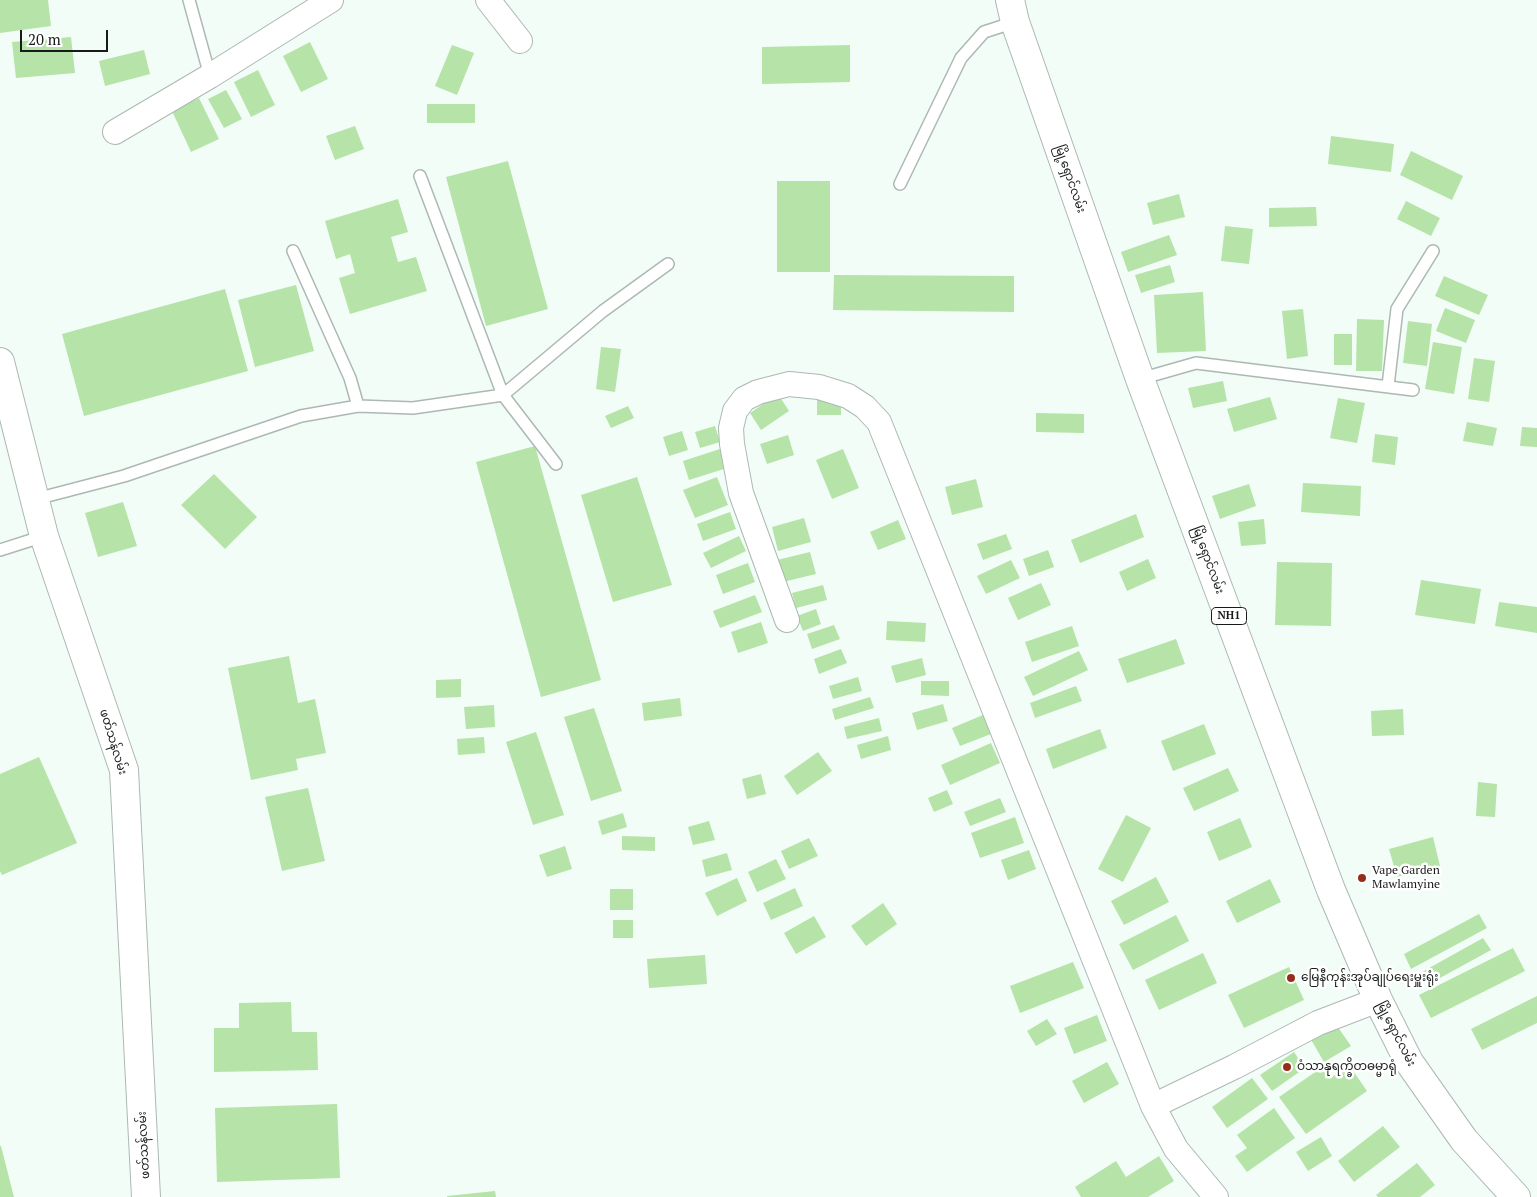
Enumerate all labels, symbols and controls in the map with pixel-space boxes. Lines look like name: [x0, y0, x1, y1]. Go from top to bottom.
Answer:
scale bar: [22, 20, 110, 52]
text: 20 m: [28, 29, 61, 49]
street label: မြို့ရှောင်လမ်း: [1052, 143, 1088, 215]
street label: မြို့ရှောင်လမ်း: [1189, 524, 1227, 596]
road number: NH1: [1212, 608, 1246, 624]
street label: ဖတ်သန်လမ်း: [96, 708, 130, 776]
place label: Vape Garden Mawlamyine: [1372, 864, 1440, 892]
marker: Vape Garden Mawlamyine: [1356, 872, 1368, 884]
place label: မြေနီကုန်းအုပ်ချုပ်ရေးမှူးရုံး: [1301, 971, 1438, 985]
marker: မြေနီကုန်းအုပ်ချုပ်ရေးမှူးရုံး: [1285, 972, 1297, 984]
street label: မြို့ရှောင်လမ်း: [1373, 999, 1419, 1069]
place label: ဝံသာနုရက္ခိတဓမ္မာရုံ: [1297, 1060, 1397, 1074]
marker: ဝံသာနုရက္ခိတဓမ္မာရုံ: [1281, 1061, 1293, 1073]
street label: ဖတ်သန်လမ်း: [135, 1111, 153, 1179]

